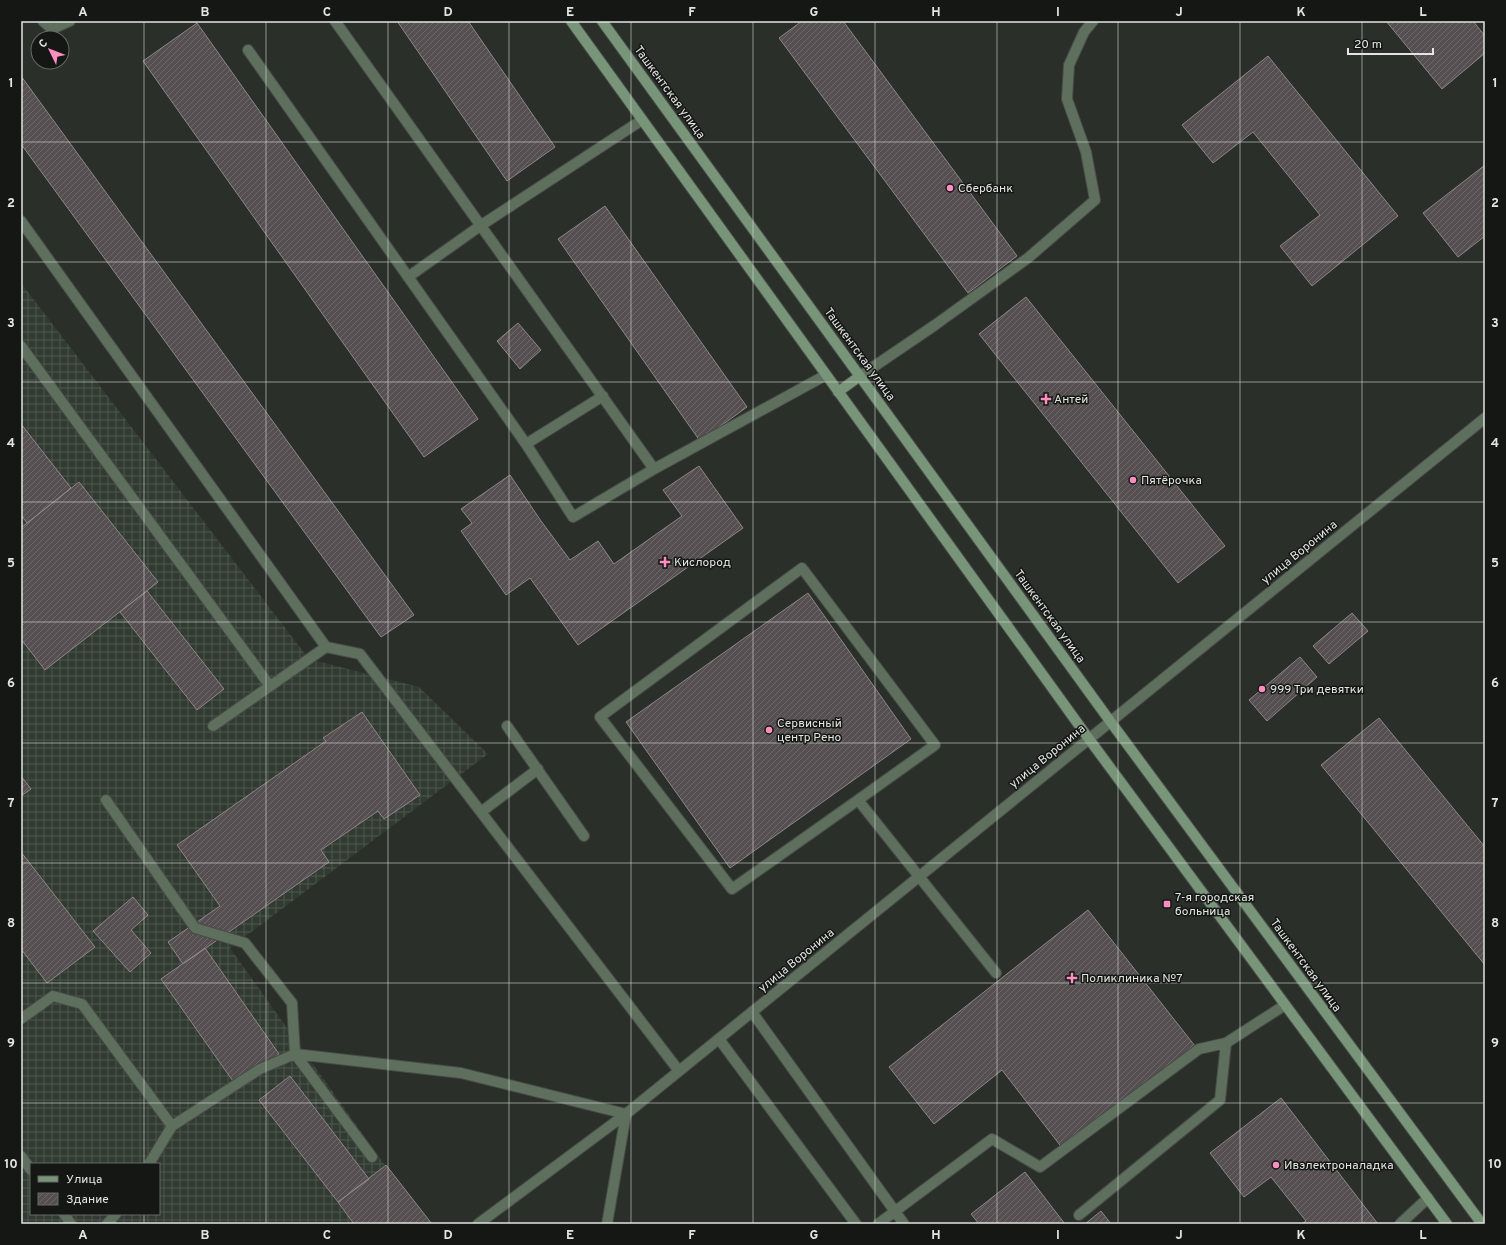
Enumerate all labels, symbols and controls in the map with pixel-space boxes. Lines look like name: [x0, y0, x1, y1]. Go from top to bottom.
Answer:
text: A: [78, 5, 88, 21]
text: B: [201, 5, 210, 21]
text: C: [323, 5, 331, 21]
text: D: [443, 5, 453, 21]
text: E: [566, 5, 574, 21]
text: F: [688, 5, 696, 21]
text: G: [810, 5, 819, 21]
text: H: [931, 5, 941, 21]
text: I: [1056, 5, 1060, 21]
text: J: [1175, 5, 1183, 21]
text: K: [1296, 5, 1306, 21]
text: L: [1419, 5, 1427, 21]
north arrow: [30, 30, 70, 70]
scale bar: [1348, 30, 1433, 56]
text: С: [36, 37, 51, 51]
text: 20 m: [1354, 37, 1382, 53]
street label: Ташкентская улица: [630, 43, 708, 142]
text: 1: [8, 76, 14, 92]
text: 1: [1492, 76, 1498, 92]
place label: Сбербанк: [958, 181, 1013, 197]
marker: Сбербанк: [945, 183, 955, 193]
text: 2: [7, 196, 15, 212]
text: 2: [1491, 196, 1499, 212]
street label: Ташкентская улица: [820, 305, 898, 404]
text: 3: [7, 316, 15, 332]
text: 3: [1491, 316, 1499, 332]
place label: Антей: [1054, 392, 1088, 408]
marker: Антей: [1041, 394, 1051, 404]
text: 4: [7, 436, 15, 452]
text: 4: [1491, 436, 1499, 452]
place label: Пятёрочка: [1141, 473, 1202, 489]
marker: Пятёрочка: [1128, 475, 1138, 485]
street label: улица Воронина: [1258, 517, 1341, 588]
place label: Кислород: [674, 555, 731, 571]
text: 5: [7, 556, 15, 572]
marker: Кислород: [659, 556, 671, 568]
text: 5: [1491, 556, 1499, 572]
street label: Ташкентская улица: [1010, 567, 1088, 666]
text: 6: [7, 676, 15, 692]
text: 6: [1491, 676, 1499, 692]
place label: 999 Три девятки: [1270, 682, 1364, 698]
marker: 999 Три девятки: [1257, 684, 1267, 694]
place label: Сервисный центр Рено: [777, 716, 842, 746]
street label: улица Воронина: [1006, 721, 1089, 792]
marker: Сервисный центр Рено: [764, 725, 774, 735]
text: 7: [8, 796, 15, 812]
text: 7: [1492, 796, 1499, 812]
place label: 7-я городская больница: [1175, 890, 1254, 920]
marker: 7-я городская больница: [1162, 899, 1172, 909]
text: 8: [7, 916, 15, 932]
street label: Ташкентская улица: [1266, 916, 1344, 1015]
text: 8: [1491, 916, 1499, 932]
street label: улица Воронина: [755, 925, 838, 996]
place label: Поликлиника №7: [1081, 971, 1183, 987]
marker: Поликлиника №7: [1066, 972, 1078, 984]
text: 9: [7, 1036, 15, 1052]
text: 9: [1491, 1036, 1499, 1052]
text: 10: [4, 1157, 18, 1173]
text: 10: [1488, 1157, 1502, 1173]
place label: Ивэлектроналадка: [1284, 1158, 1394, 1174]
marker: Ивэлектроналадка: [1271, 1160, 1281, 1170]
legend: [30, 1163, 160, 1215]
text: Улица: [66, 1172, 102, 1188]
text: Здание: [66, 1192, 109, 1208]
text: A: [78, 1228, 88, 1244]
text: B: [201, 1228, 210, 1244]
text: C: [323, 1228, 331, 1244]
text: D: [443, 1228, 453, 1244]
text: E: [566, 1228, 574, 1244]
text: F: [688, 1228, 696, 1244]
text: G: [810, 1228, 819, 1244]
text: H: [931, 1228, 941, 1244]
text: I: [1056, 1228, 1060, 1244]
text: J: [1175, 1228, 1183, 1244]
text: K: [1296, 1228, 1306, 1244]
text: L: [1419, 1228, 1427, 1244]

